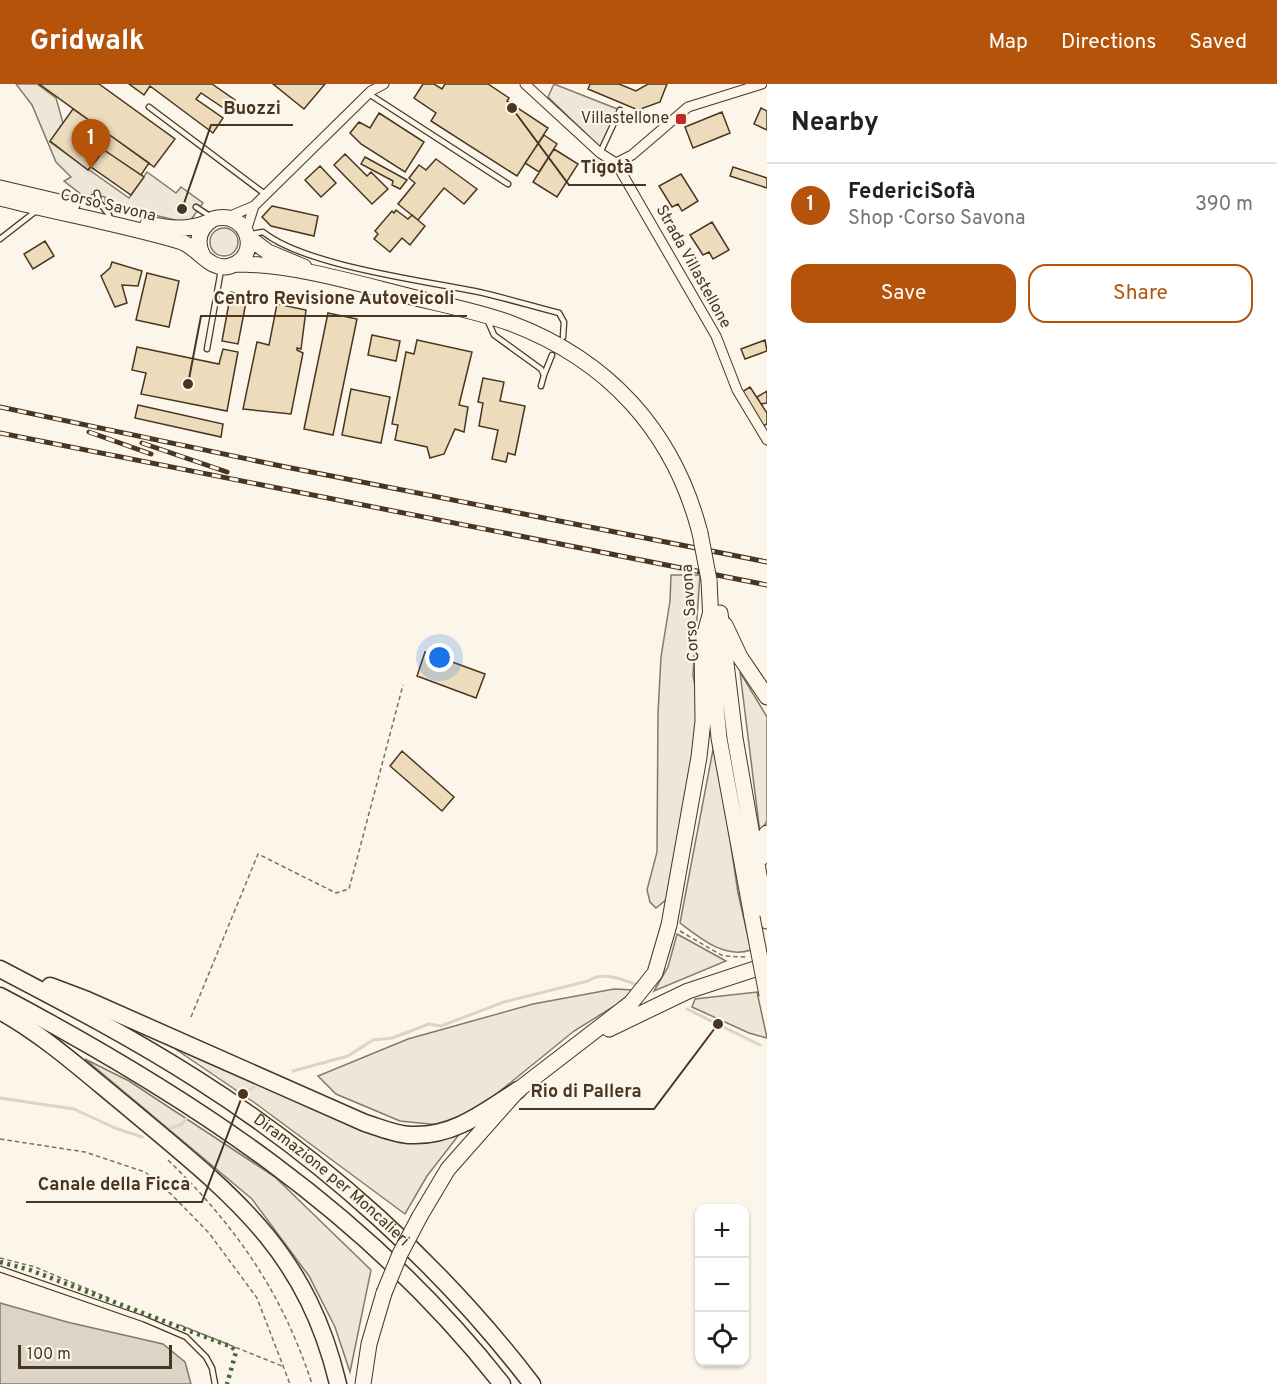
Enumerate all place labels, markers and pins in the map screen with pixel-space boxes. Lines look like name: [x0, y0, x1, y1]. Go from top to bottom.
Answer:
callout: Buozzi: [211, 89, 293, 125]
place label: Villastellone: [581, 109, 669, 129]
marker: Villastellone: [674, 112, 688, 126]
pin: 1: [72, 120, 110, 169]
callout: Tigotà: [569, 149, 646, 185]
callout: Centro Revisione Autoveicoli: [201, 280, 467, 316]
callout: Rio di Pallera: [519, 1073, 654, 1109]
callout: Canale della Ficca: [26, 1166, 202, 1202]

